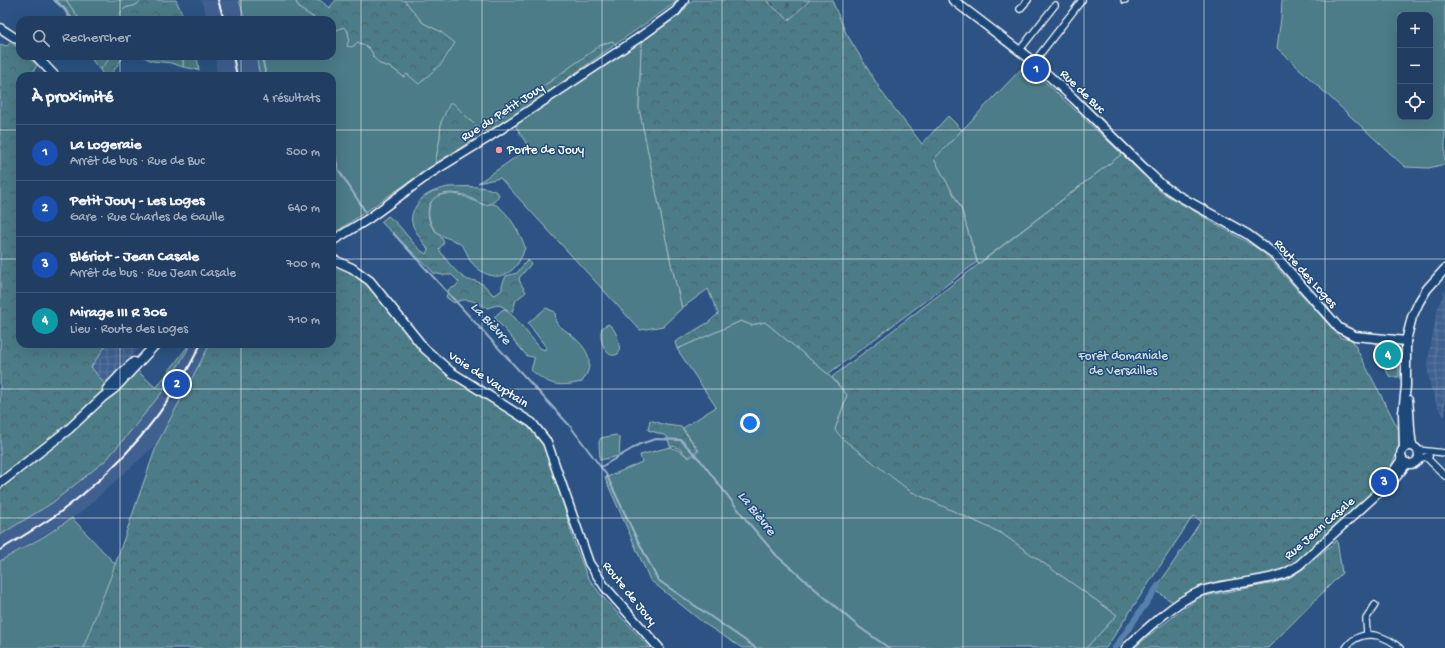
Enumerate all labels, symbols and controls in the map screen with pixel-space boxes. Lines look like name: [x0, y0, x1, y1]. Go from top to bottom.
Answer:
map controls: [1397, 12, 1433, 120]
button: +: [1397, 12, 1433, 48]
search box: [16, 16, 336, 60]
icon: search: [30, 27, 52, 49]
text: Rechercher: [62, 29, 130, 47]
button: −: [1397, 48, 1433, 84]
pin: 1: [1023, 54, 1049, 84]
street label: Rue de Buc: [1056, 67, 1108, 118]
street label: Rue du Petit Jouy: [459, 80, 548, 145]
button: locate: [1397, 84, 1433, 120]
text: À proximité: [32, 88, 113, 108]
text: 4 résultats: [263, 91, 320, 106]
text: La Logeraie: [70, 136, 142, 154]
place label: Porte de Jouy: [506, 143, 585, 158]
text: 1: [42, 145, 48, 160]
text: 500 m: [286, 145, 320, 160]
marker: Porte de Jouy: [494, 145, 504, 155]
text: Arrêt de bus · Rue de Buc: [70, 154, 205, 169]
text: Petit Jouy - Les Loges: [70, 192, 204, 210]
text: 2: [42, 201, 48, 216]
text: 640 m: [288, 201, 320, 216]
text: Gare · Rue Charles de Gaulle: [70, 210, 224, 225]
street label: Route des Loges: [1270, 237, 1341, 312]
text: Blériot - Jean Casale: [70, 248, 199, 266]
text: 3: [42, 257, 48, 272]
text: 700 m: [286, 257, 320, 272]
text: Arrêt de bus · Rue Jean Casale: [70, 266, 236, 281]
water label: La Bièvre: [466, 299, 514, 349]
text: Mirage III R 306: [70, 304, 167, 322]
text: 4: [42, 313, 48, 328]
text: 710 m: [288, 313, 320, 328]
text: Lieu · Route des Loges: [70, 322, 188, 337]
pin: 4: [1375, 340, 1401, 370]
street label: Voie de Vauptain: [444, 348, 532, 412]
park label: Forêt domaniale de Versailles: [1077, 349, 1168, 379]
pin: 2: [164, 369, 190, 399]
your location: [740, 413, 760, 433]
pin: 3: [1371, 467, 1397, 497]
water label: La Bièvre: [733, 488, 779, 540]
street label: Rue Jean Casale: [1282, 494, 1359, 564]
street label: Route de Jouy: [599, 559, 660, 630]

